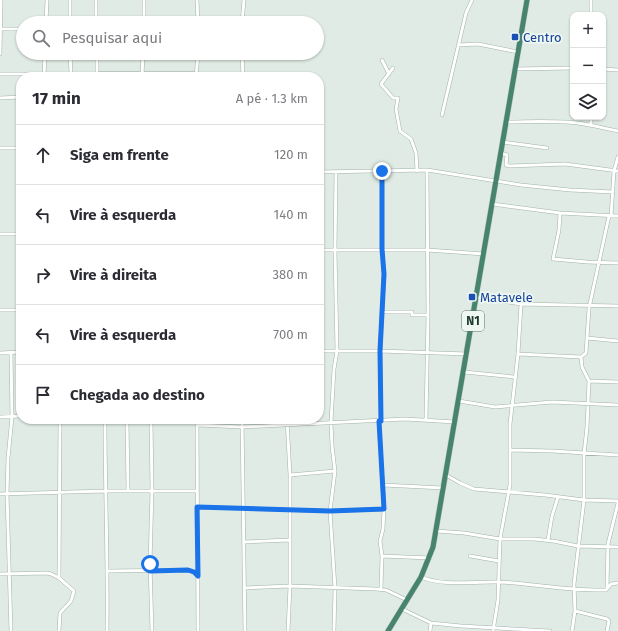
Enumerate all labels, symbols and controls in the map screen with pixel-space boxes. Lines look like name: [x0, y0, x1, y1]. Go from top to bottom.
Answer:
map controls: [570, 12, 606, 120]
button: +: [570, 12, 606, 48]
search box: [16, 16, 324, 60]
icon: search: [30, 27, 52, 49]
text: Pesquisar aqui: [62, 29, 162, 47]
place label: Centro: [523, 30, 562, 45]
marker: Centro: [510, 32, 520, 42]
button: −: [570, 48, 606, 84]
button: layers: [570, 84, 606, 120]
text: 17 min: [32, 88, 81, 109]
text: A pé · 1.3 km: [236, 91, 308, 106]
icon: ahead: [32, 144, 54, 166]
text: Siga em frente: [70, 146, 169, 164]
text: 120 m: [274, 147, 308, 162]
route end: [373, 162, 391, 180]
icon: left: [32, 204, 54, 226]
text: Vire à esquerda: [70, 206, 176, 224]
text: 140 m: [274, 207, 308, 222]
icon: right: [32, 264, 54, 286]
text: Vire à direita: [70, 266, 157, 284]
text: 380 m: [273, 267, 308, 282]
place label: Matavele: [480, 290, 533, 305]
marker: Matavele: [467, 292, 477, 302]
road number: N1: [462, 311, 484, 331]
icon: left: [32, 324, 54, 346]
text: Vire à esquerda: [70, 326, 176, 344]
text: 700 m: [273, 327, 308, 342]
icon: arrive: [32, 384, 54, 406]
text: Chegada ao destino: [70, 386, 205, 404]
route start: [141, 555, 159, 573]

